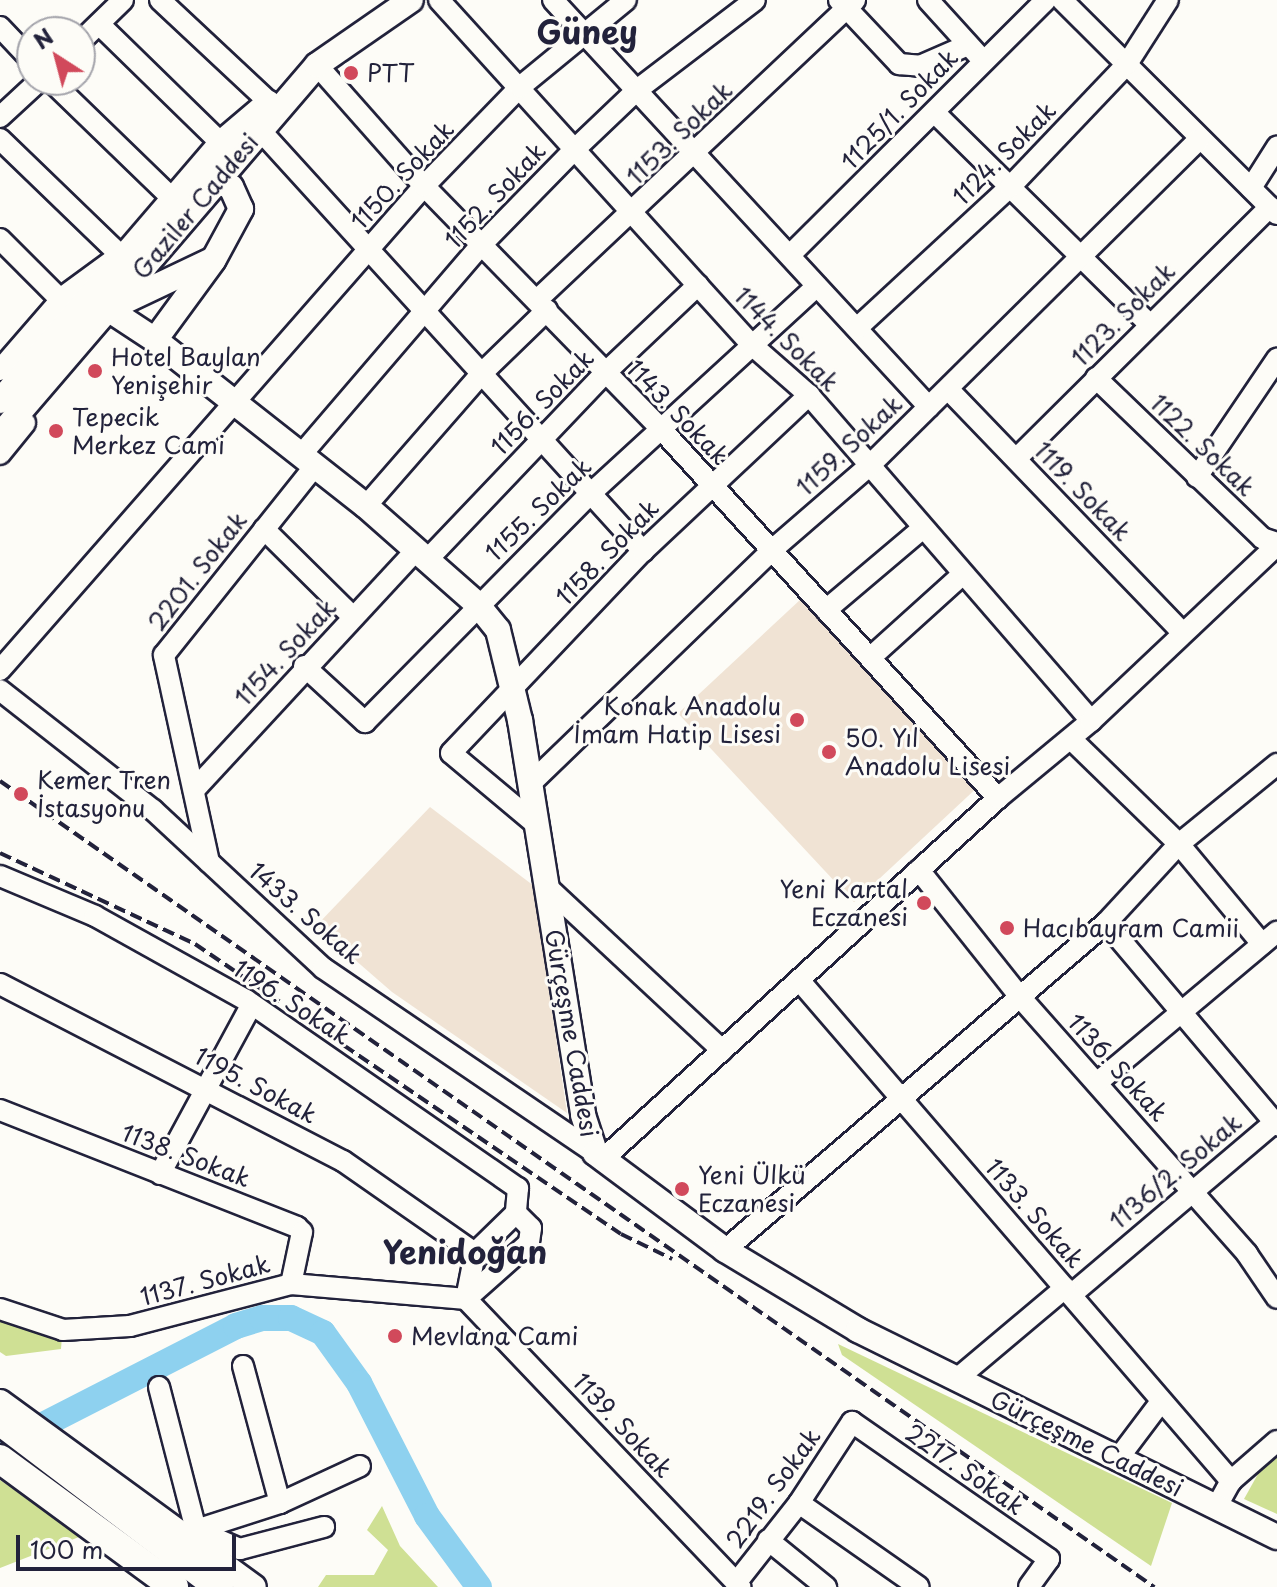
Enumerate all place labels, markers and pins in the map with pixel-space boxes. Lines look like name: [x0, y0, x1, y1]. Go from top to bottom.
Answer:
place label: PTT: [367, 59, 414, 87]
marker: PTT: [342, 64, 360, 82]
place label: Hotel Baylan Yenişehir: [111, 343, 264, 399]
marker: Hotel Baylan Yenişehir: [86, 362, 104, 380]
place label: Tepecik Merkez Cami: [72, 403, 225, 459]
marker: Tepecik Merkez Cami: [47, 422, 65, 440]
place label: Konak Anadolu İmam Hatip Lisesi: [575, 692, 781, 748]
marker: Konak Anadolu İmam Hatip Lisesi: [788, 711, 806, 729]
place label: 50. Yıl Anadolu Lisesi: [845, 724, 1010, 780]
marker: 50. Yıl Anadolu Lisesi: [820, 743, 838, 761]
place label: Kemer Tren İstasyonu: [37, 766, 171, 822]
marker: Kemer Tren İstasyonu: [12, 785, 30, 803]
place label: Yeni Kartal Eczanesi: [779, 875, 908, 931]
marker: Yeni Kartal Eczanesi: [915, 894, 933, 912]
place label: Hacıbayram Camii: [1023, 914, 1240, 942]
marker: Hacıbayram Camii: [998, 919, 1016, 937]
place label: Yeni Ülkü Eczanesi: [698, 1161, 805, 1217]
marker: Yeni Ülkü Eczanesi: [673, 1180, 691, 1198]
place label: Mevlana Cami: [411, 1322, 578, 1350]
marker: Mevlana Cami: [386, 1327, 404, 1345]

